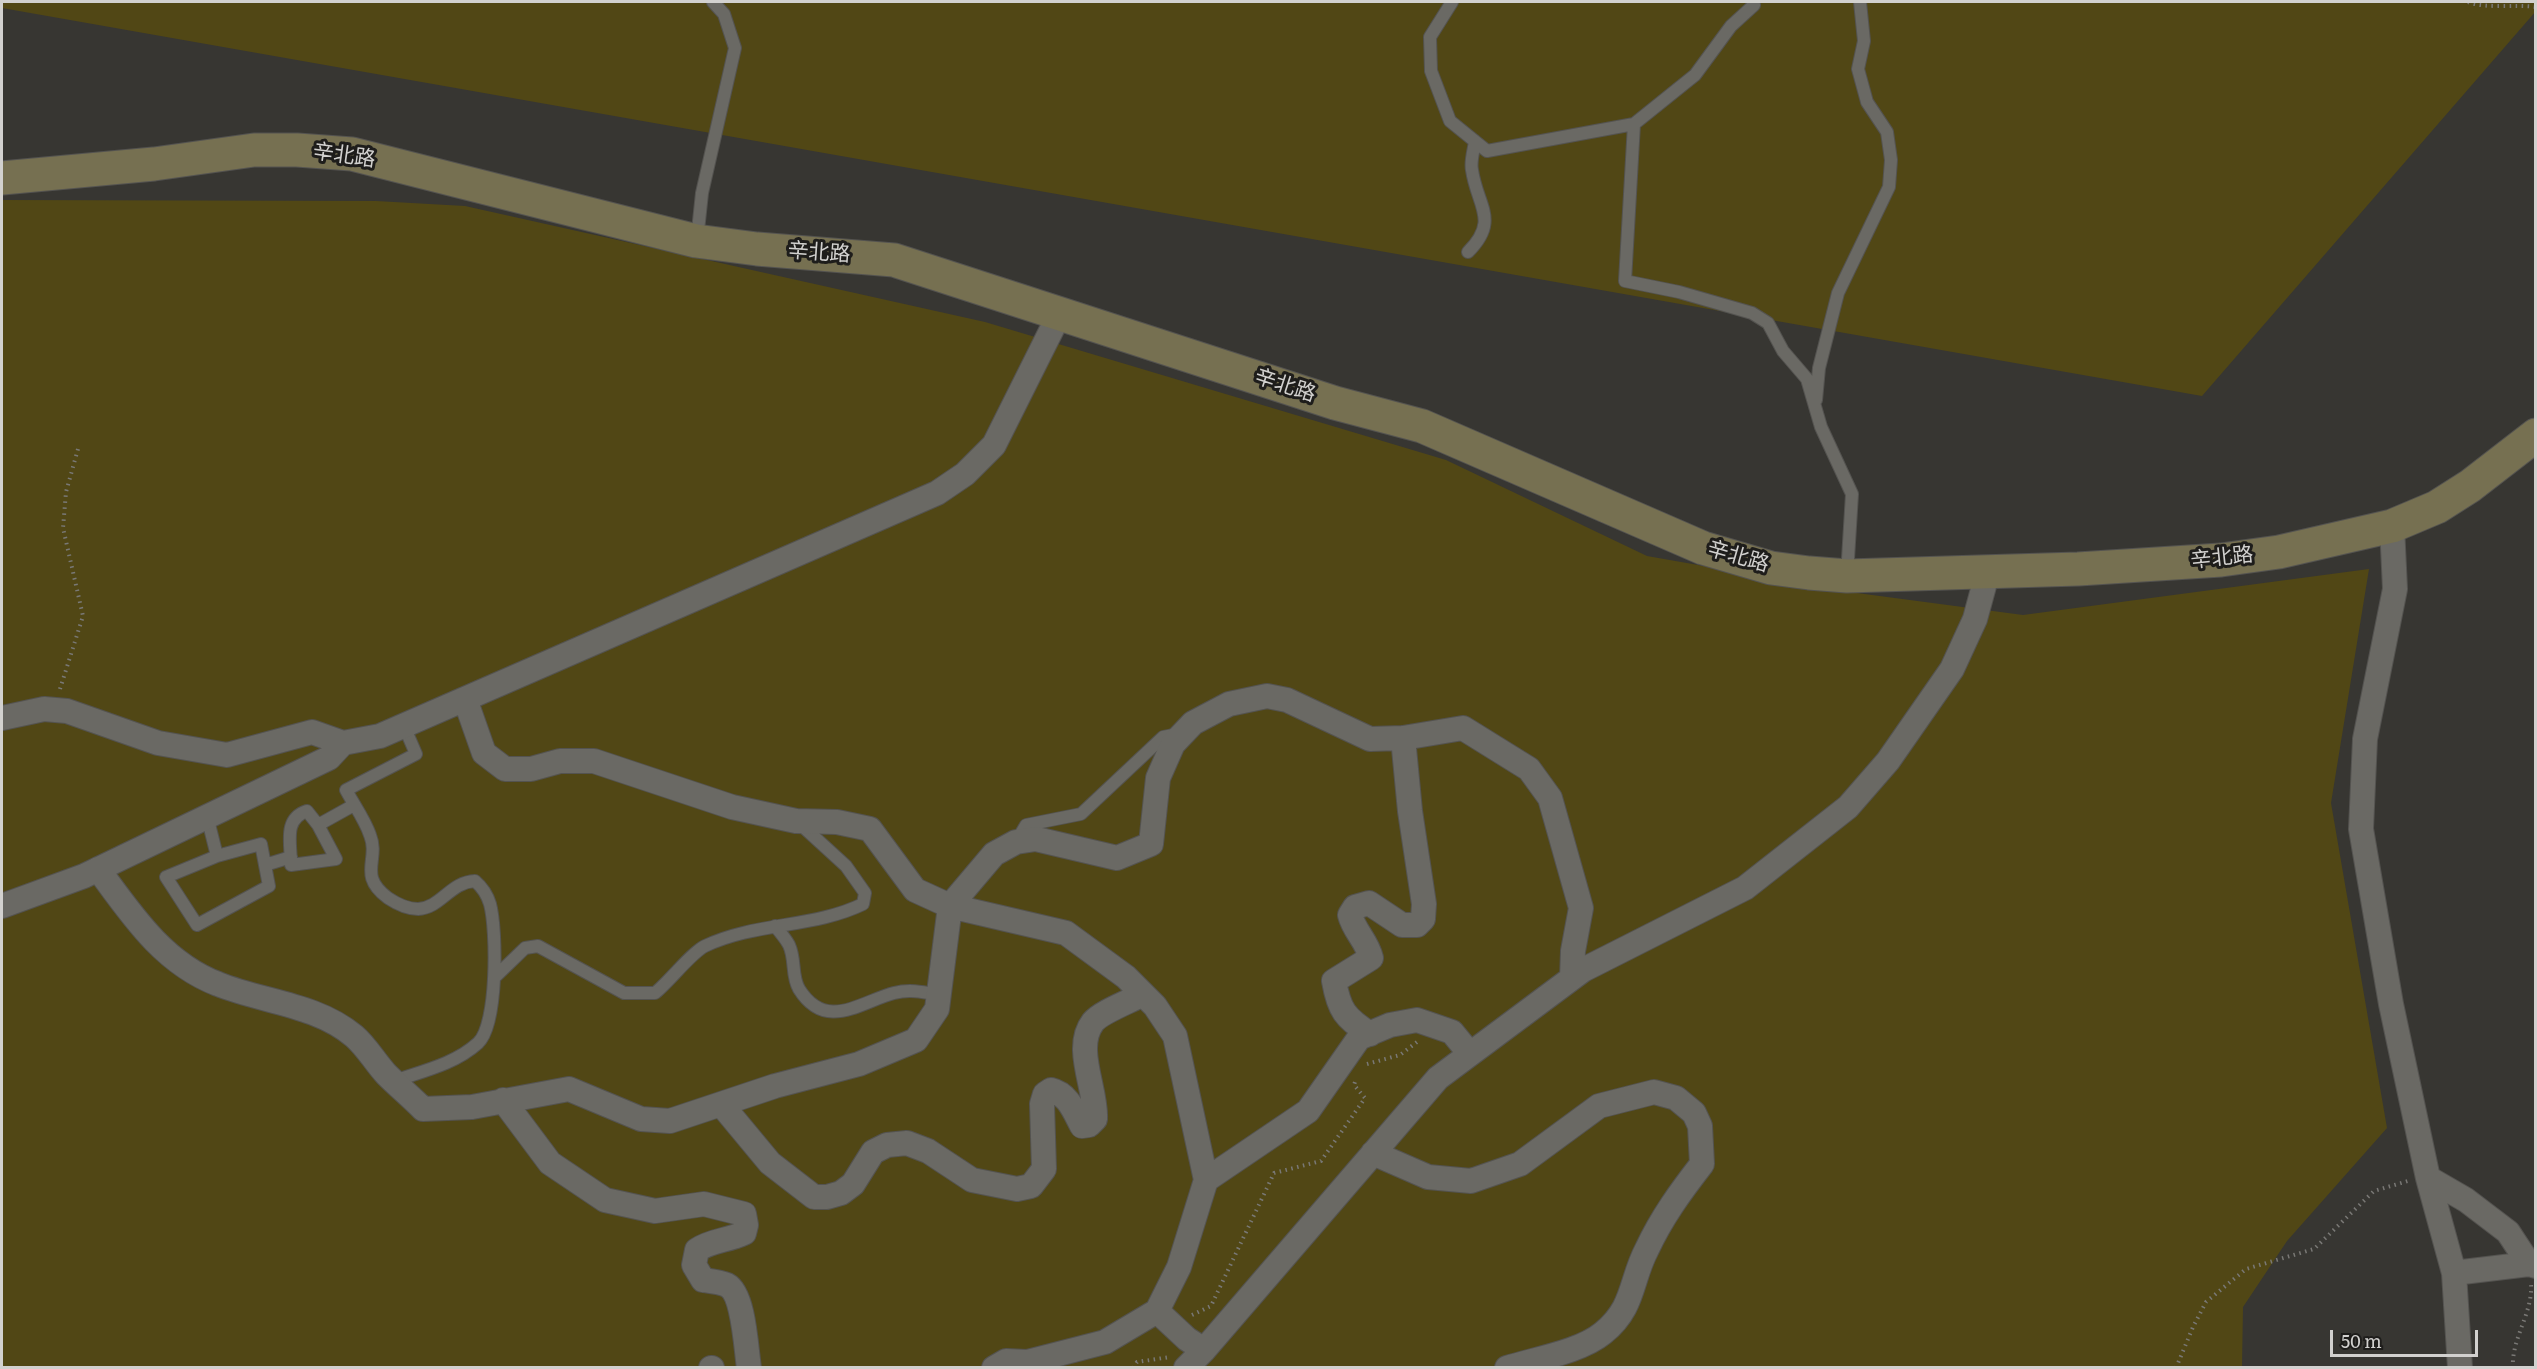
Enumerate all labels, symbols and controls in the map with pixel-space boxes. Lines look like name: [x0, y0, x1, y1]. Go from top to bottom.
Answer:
street label: 辛北路: [311, 139, 377, 173]
street label: 辛北路: [787, 238, 851, 268]
street label: 辛北路: [1251, 364, 1319, 408]
street label: 辛北路: [1704, 536, 1772, 578]
street label: 辛北路: [2189, 542, 2255, 574]
scale bar: [2333, 1318, 2482, 1356]
text: 50 m: [2341, 1327, 2382, 1354]

